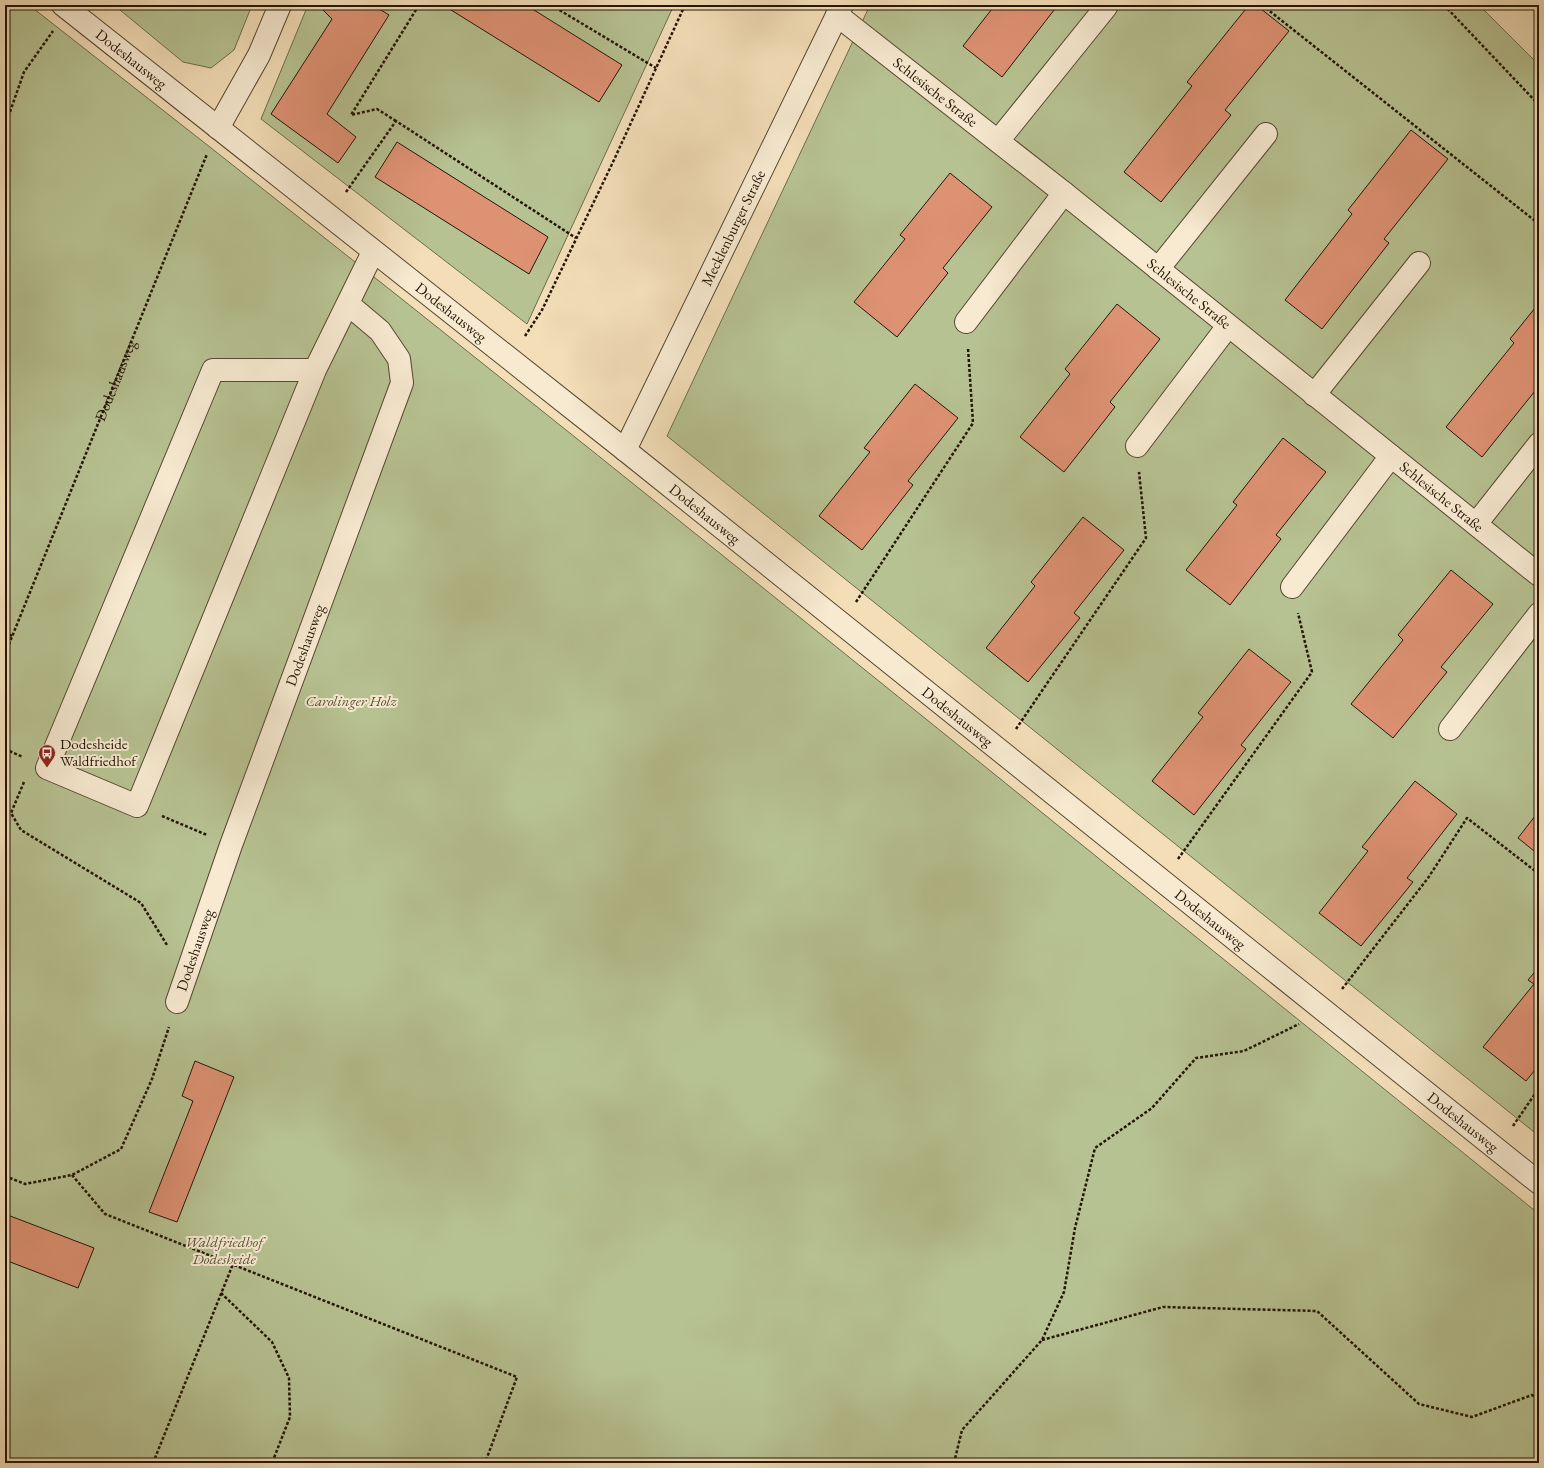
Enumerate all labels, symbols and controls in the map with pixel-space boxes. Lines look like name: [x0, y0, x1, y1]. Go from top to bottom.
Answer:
street label: Dodeshausweg: [92, 25, 171, 93]
street label: Schlesische Straße: [889, 53, 982, 131]
street label: Mecklenburger Straße: [697, 167, 769, 289]
street label: Schlesische Straße: [1143, 254, 1235, 333]
street label: Dodeshausweg: [412, 278, 491, 346]
street label: Dodeshausweg: [90, 336, 140, 424]
street label: Schlesische Straße: [1396, 457, 1488, 536]
street label: Dodeshausweg: [666, 479, 745, 548]
street label: Dodeshausweg: [281, 601, 328, 689]
street label: Dodeshausweg: [918, 682, 998, 751]
park label: Carolinger Holz: [305, 691, 397, 710]
place label: Dodesheide Waldfriedhof: [60, 734, 138, 770]
bus stop icon: Dodesheide Waldfriedhof: [37, 743, 57, 768]
street label: Dodeshausweg: [1171, 885, 1250, 953]
street label: Dodeshausweg: [171, 906, 218, 994]
street label: Dodeshausweg: [1424, 1087, 1503, 1156]
park label: Waldfriedhof Dodesheide: [185, 1232, 266, 1268]

